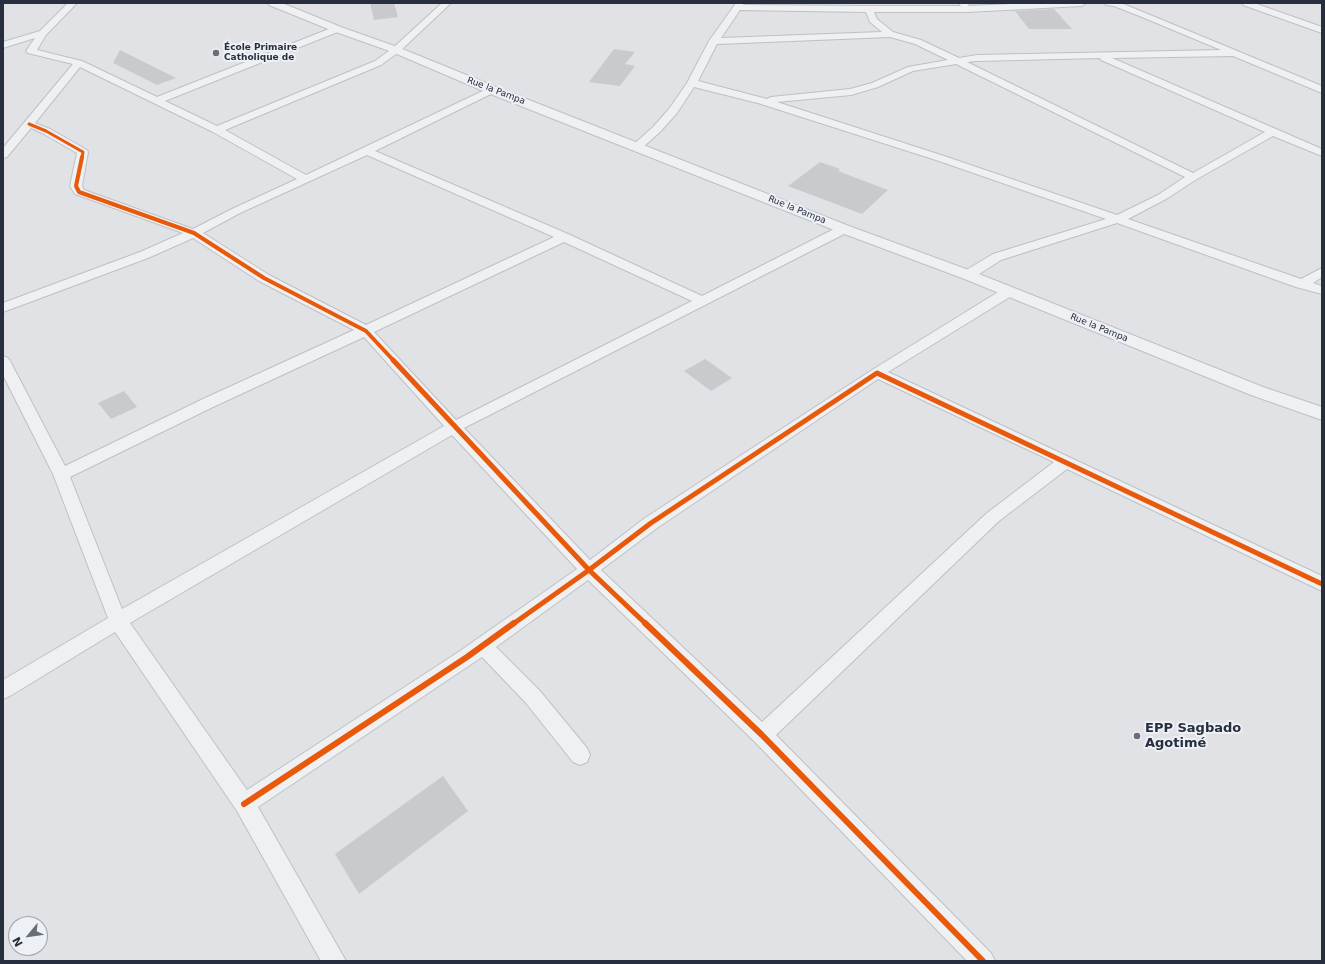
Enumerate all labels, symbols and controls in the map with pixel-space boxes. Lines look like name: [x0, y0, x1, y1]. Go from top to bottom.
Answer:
place label: École Primaire Catholique de: [224, 43, 297, 64]
marker: École Primaire Catholique de: [211, 48, 221, 58]
street label: Rue la Pampa: [465, 75, 527, 107]
street label: Rue la Pampa: [767, 194, 827, 226]
street label: Rue la Pampa: [1069, 312, 1129, 344]
place label: EPP Sagbado Agotimé: [1145, 721, 1241, 752]
marker: EPP Sagbado Agotimé: [1132, 731, 1142, 741]
north arrow: [8, 916, 48, 956]
text: N: [10, 934, 26, 949]

